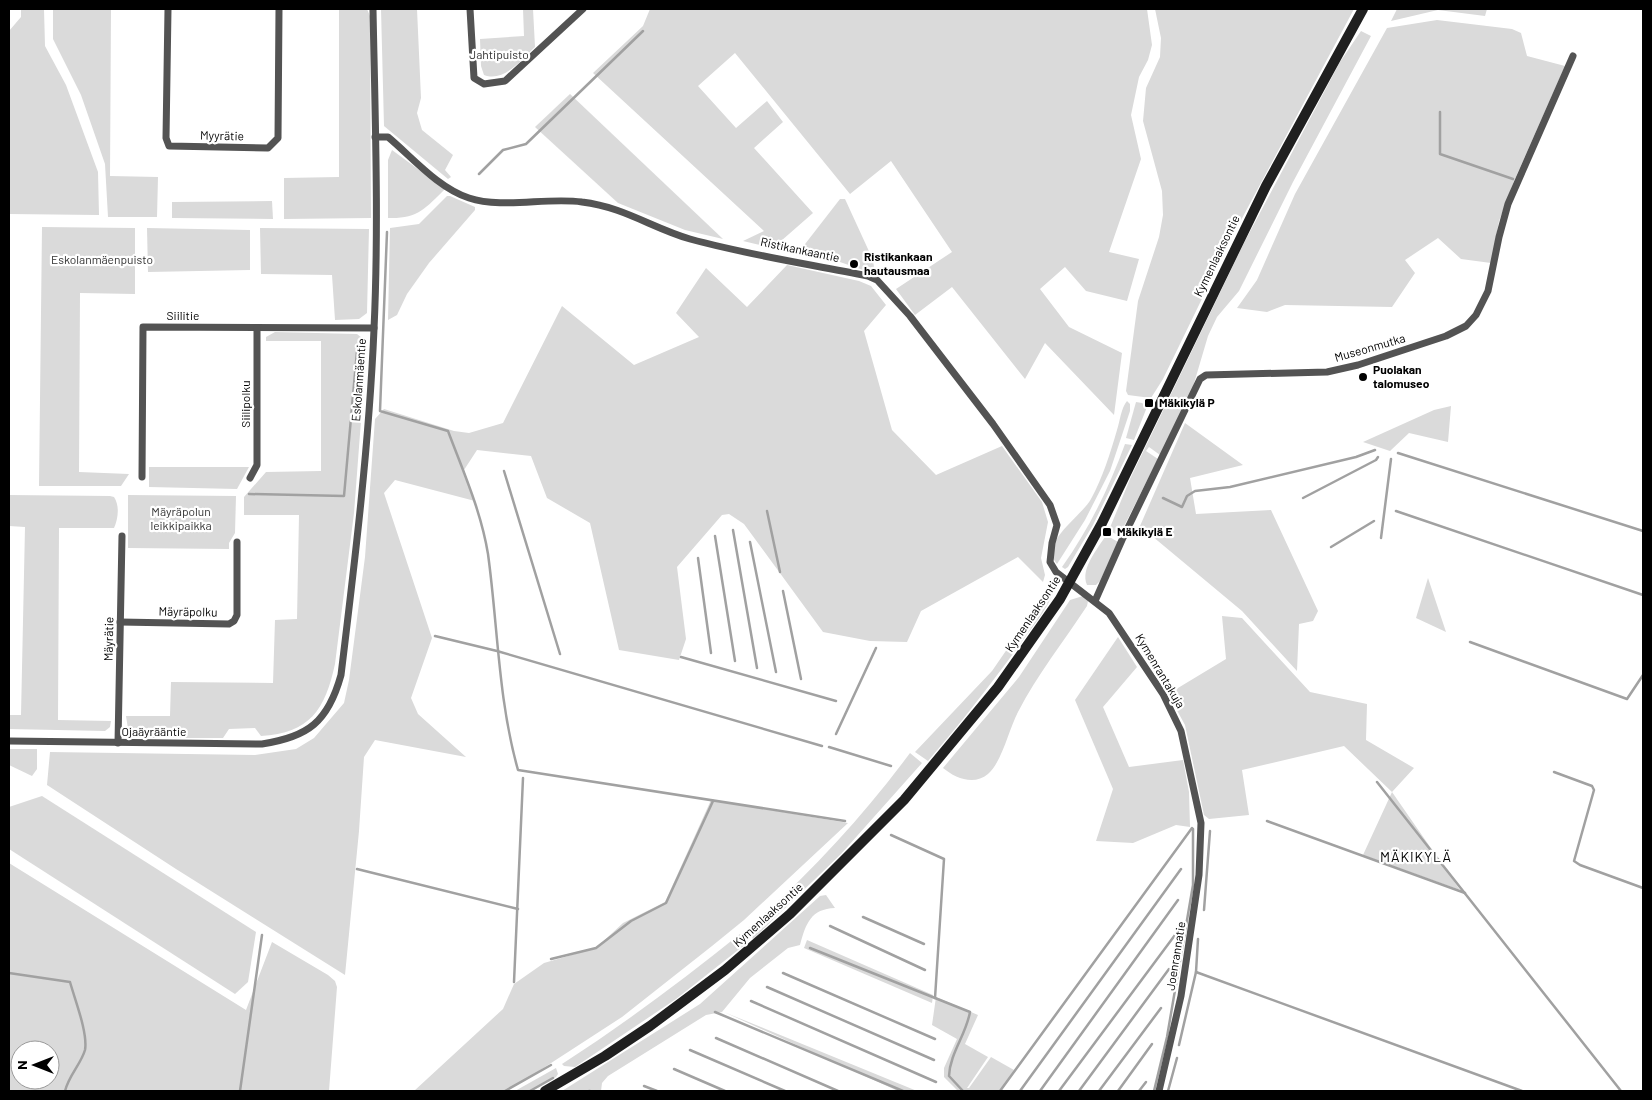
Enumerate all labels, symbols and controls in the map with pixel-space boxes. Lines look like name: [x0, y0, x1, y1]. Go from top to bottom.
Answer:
park label: Jahtipuisto: [469, 47, 529, 61]
street label: Myyrätie: [200, 128, 244, 142]
street label: Kymenlaaksontie: [1190, 213, 1242, 299]
street label: Ristikankaantie: [759, 234, 841, 264]
place label: Ristikankaan hautausmaa: [864, 249, 932, 277]
park label: Eskolanmäenpuisto: [51, 252, 153, 266]
marker: Ristikankaan hautausmaa: [848, 258, 860, 270]
street label: Siilitie: [167, 308, 199, 322]
street label: Museonmutka: [1333, 330, 1407, 364]
street label: Eskolanmäentie: [348, 338, 368, 422]
place label: Puolakan talomuseo: [1373, 362, 1430, 390]
marker: Puolakan talomuseo: [1357, 371, 1369, 383]
street label: Siilipolku: [238, 380, 252, 428]
place label: Mäkikylä P: [1159, 395, 1215, 409]
marker: Mäkikylä P: [1143, 397, 1155, 409]
park label: Mäyräpolun leikkipaikka: [150, 504, 212, 532]
place label: Mäkikylä E: [1117, 524, 1173, 538]
marker: Mäkikylä E: [1101, 526, 1113, 538]
street label: Kymenlaaksontie: [1002, 573, 1063, 654]
street label: Mäyräpolku: [158, 603, 218, 619]
street label: Mäyrätie: [101, 617, 115, 661]
street label: Kymenrantakuja: [1133, 631, 1189, 710]
street label: Ojaäyrääntie: [122, 724, 186, 738]
district label: MÄKIKYLÄ: [1380, 848, 1452, 865]
street label: Kymenlaaksontie: [730, 879, 805, 949]
street label: Joenrannatie: [1163, 920, 1187, 991]
north arrow: [10, 1040, 60, 1090]
text: N: [13, 1060, 30, 1070]

